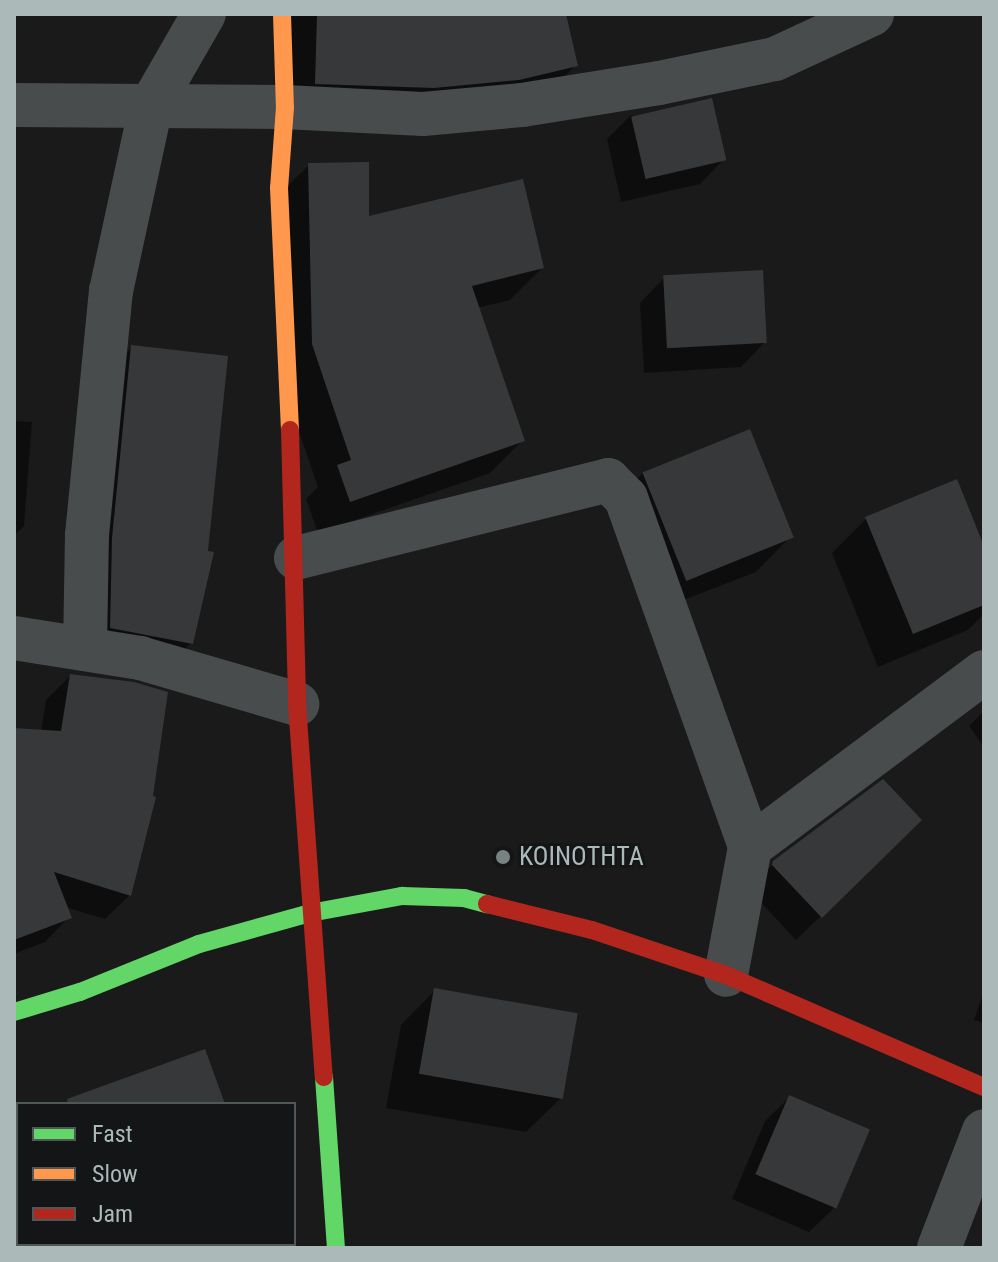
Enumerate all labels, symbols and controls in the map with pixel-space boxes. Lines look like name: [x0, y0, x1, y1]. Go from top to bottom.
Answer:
place label: ΚΟΙΝΟΤΗΤΑ: [519, 841, 644, 873]
marker: ΚΟΙΝΟΤΗΤΑ: [494, 848, 512, 866]
legend: [16, 1102, 296, 1246]
text: Fast: [92, 1120, 133, 1148]
text: Slow: [92, 1160, 138, 1188]
text: Jam: [92, 1200, 133, 1228]

